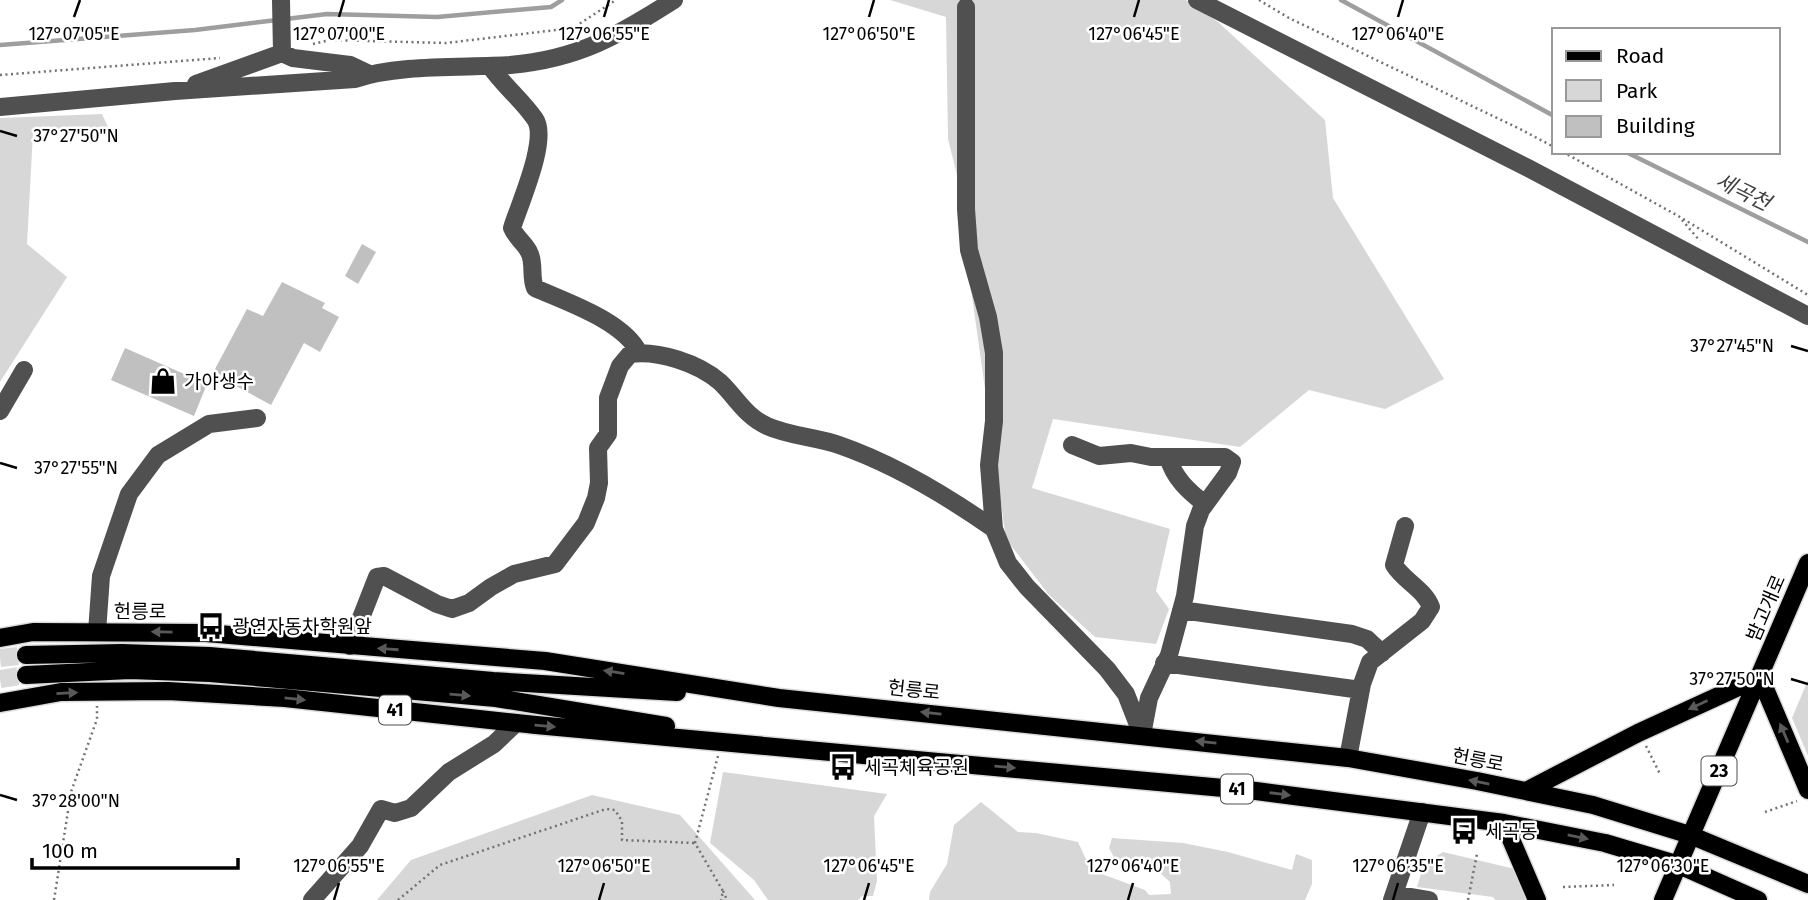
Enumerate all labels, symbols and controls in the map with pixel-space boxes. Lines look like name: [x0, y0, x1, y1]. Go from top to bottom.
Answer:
text: 127°07'05"E: [28, 23, 120, 45]
text: 127°07'00"E: [293, 23, 385, 45]
text: 127°06'55"E: [558, 23, 650, 45]
text: 127°06'50"E: [822, 23, 916, 45]
text: 127°06'45"E: [1088, 23, 1180, 45]
text: 127°06'40"E: [1352, 23, 1444, 45]
legend: [1552, 28, 1780, 154]
text: Road: [1616, 43, 1664, 69]
text: Park: [1616, 78, 1658, 104]
text: Building: [1616, 113, 1695, 139]
text: 37°27'50"N: [33, 125, 119, 147]
water label: 세곡천: [1711, 168, 1777, 218]
text: 37°27'45"N: [1690, 335, 1774, 357]
shop icon: 가야생수: [148, 366, 178, 396]
place label: 가야생수: [184, 370, 254, 393]
text: 37°27'55"N: [34, 457, 118, 479]
street label: 밤고개로: [1742, 571, 1790, 645]
street label: 헌릉로: [114, 600, 166, 623]
bus stop icon: 광연자동차학원앞: [196, 611, 226, 641]
place label: 광연자동차학원앞: [232, 615, 372, 638]
one-way arrow: [150, 626, 172, 638]
one-way arrow: [377, 643, 399, 654]
one-way arrow: [603, 666, 625, 677]
text: 37°27'50"N: [1689, 668, 1775, 690]
street label: 헌릉로: [887, 676, 941, 704]
one-way arrow: [57, 687, 79, 698]
one-way arrow: [449, 690, 471, 701]
one-way arrow: [284, 694, 306, 705]
road number: 41: [379, 696, 411, 724]
one-way arrow: [1688, 699, 1708, 711]
one-way arrow: [920, 707, 942, 718]
one-way arrow: [534, 721, 556, 732]
one-way arrow: [1778, 723, 1790, 743]
one-way arrow: [1195, 737, 1217, 748]
street label: 헌릉로: [1450, 744, 1506, 776]
bus stop icon: 세곡체육공원: [828, 752, 858, 782]
place label: 세곡체육공원: [864, 756, 969, 779]
road number: 23: [1702, 756, 1736, 786]
one-way arrow: [994, 762, 1016, 773]
road number: 41: [1221, 774, 1253, 804]
one-way arrow: [1468, 776, 1490, 787]
one-way arrow: [1269, 788, 1291, 799]
text: 37°28'00"N: [32, 790, 120, 812]
bus stop icon: 세곡동: [1449, 816, 1479, 846]
place label: 세곡동: [1485, 820, 1537, 843]
scale bar: [32, 827, 238, 871]
one-way arrow: [1567, 832, 1589, 843]
text: 100 m: [42, 838, 98, 864]
text: 127°06'55"E: [293, 855, 385, 877]
text: 127°06'50"E: [557, 855, 651, 877]
text: 127°06'45"E: [823, 855, 915, 877]
text: 127°06'40"E: [1087, 855, 1179, 877]
text: 127°06'35"E: [1352, 855, 1444, 877]
text: 127°06'30"E: [1617, 855, 1710, 877]

